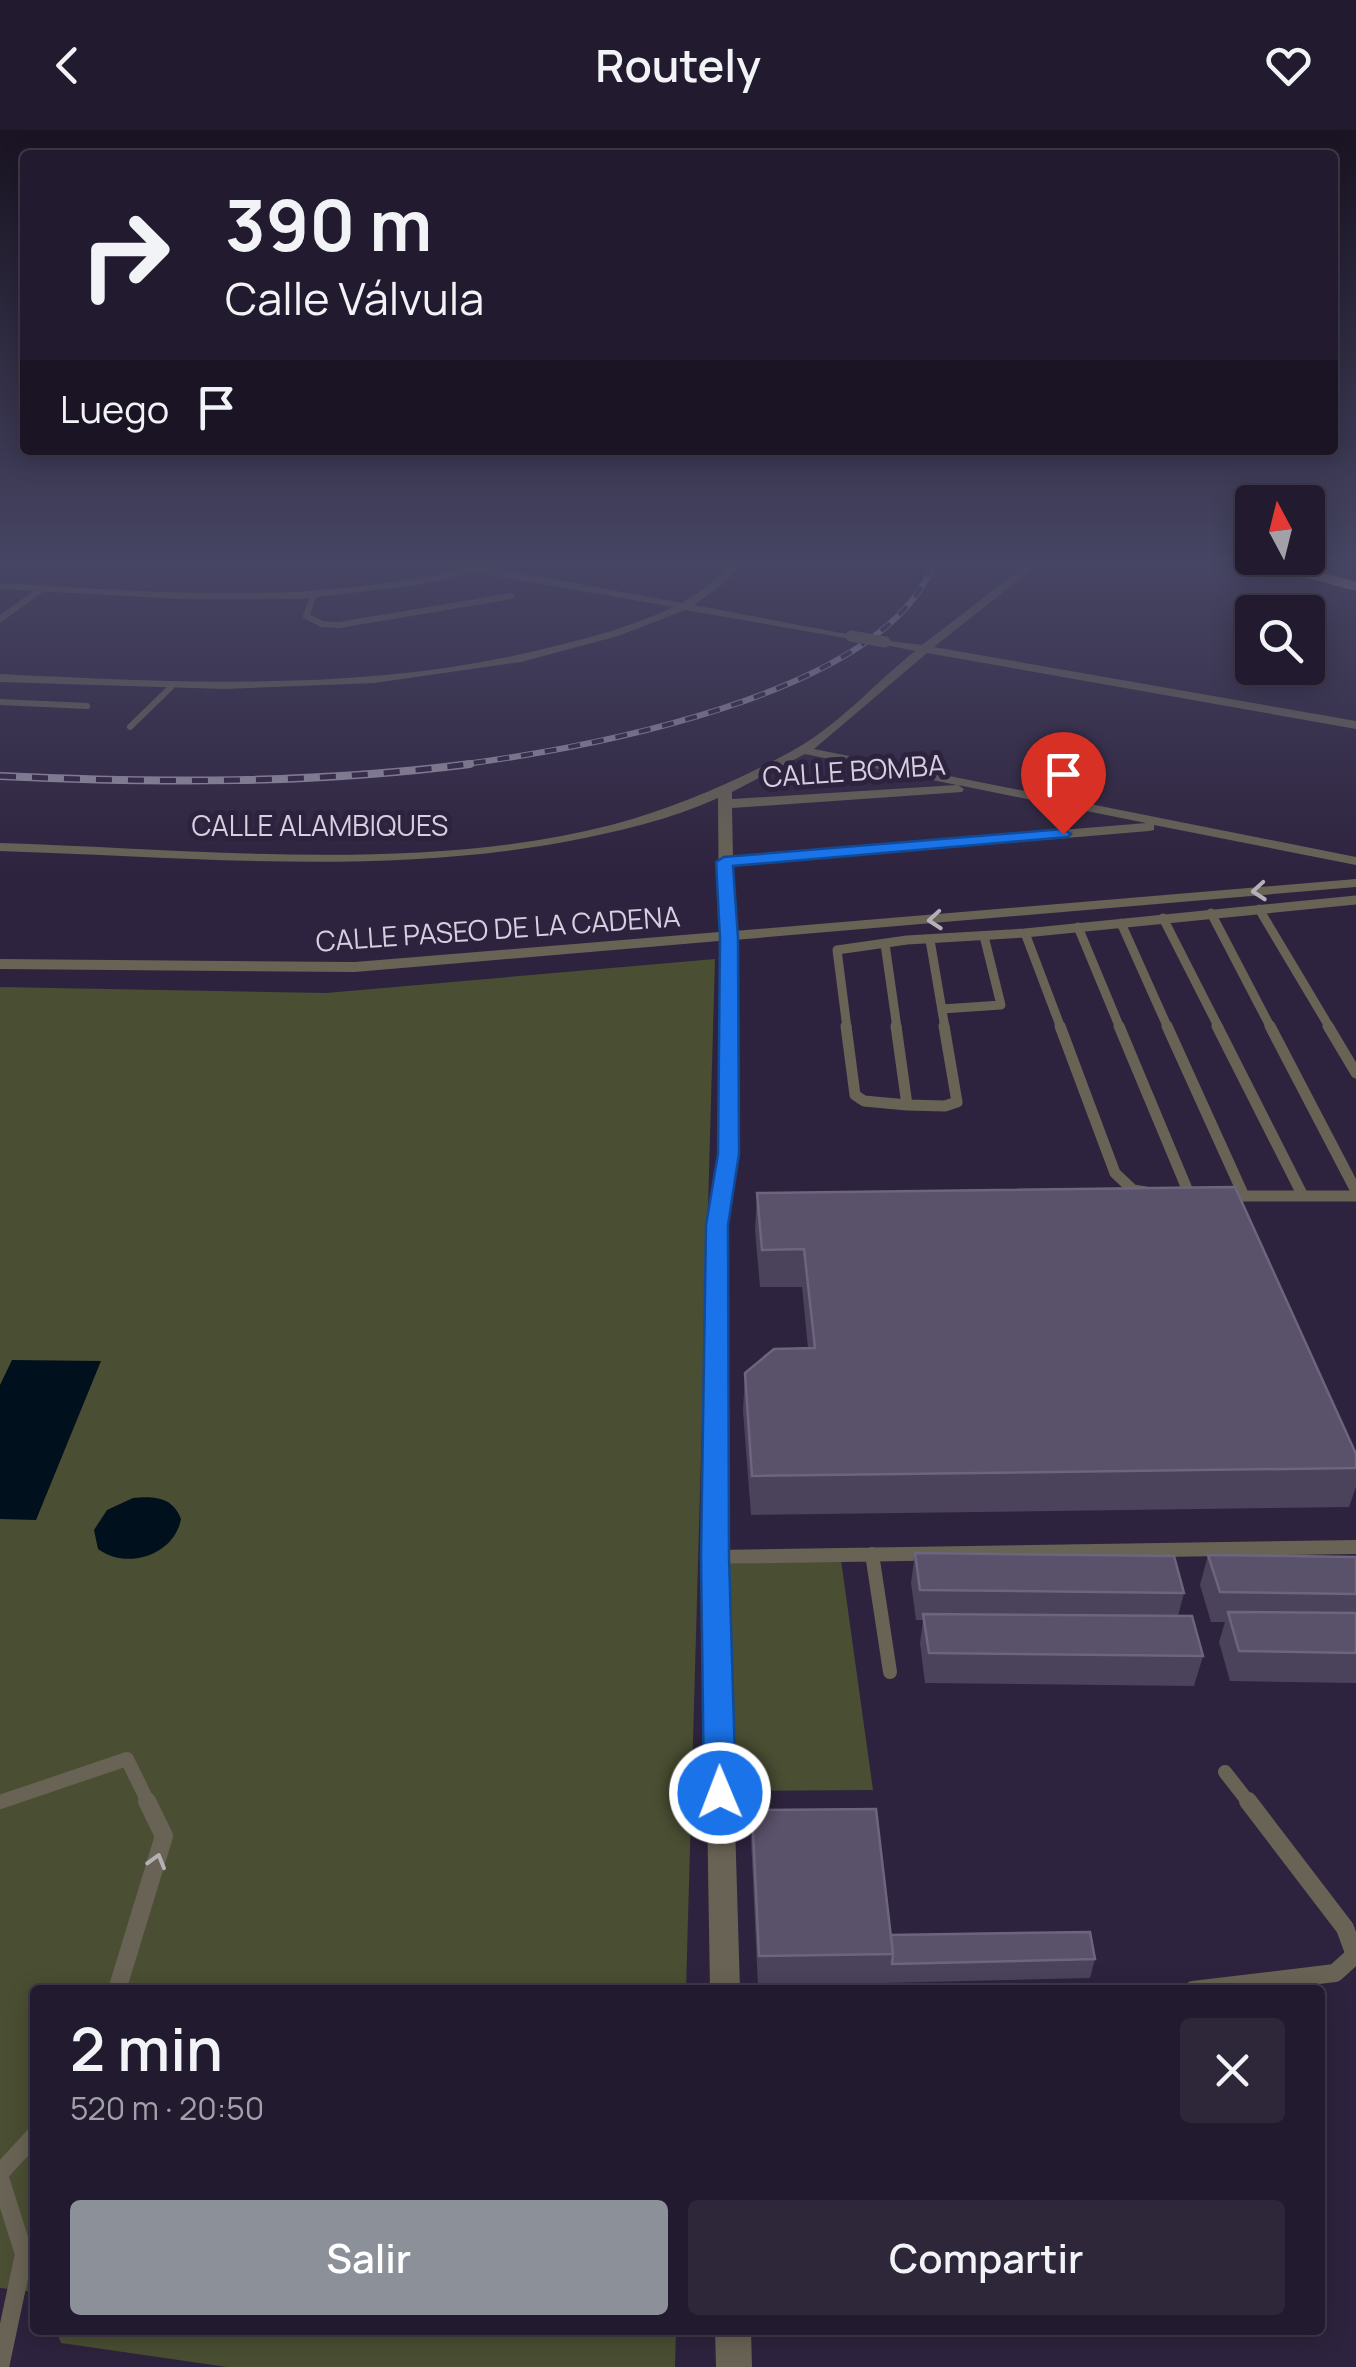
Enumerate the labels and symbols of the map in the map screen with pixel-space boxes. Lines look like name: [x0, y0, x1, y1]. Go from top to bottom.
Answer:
north arrow: [1235, 485, 1325, 575]
pin: [1021, 732, 1106, 835]
street label: CALLE BOMBA: [761, 745, 947, 795]
street label: CALLE ALAMBIQUES: [192, 806, 448, 844]
one-way arrow: [1250, 880, 1266, 902]
street label: CALLE PASEO DE LA CADENA: [314, 896, 682, 960]
one-way arrow: [927, 909, 943, 930]
position arrow: [668, 1741, 772, 1845]
one-way arrow: [145, 1853, 166, 1870]

